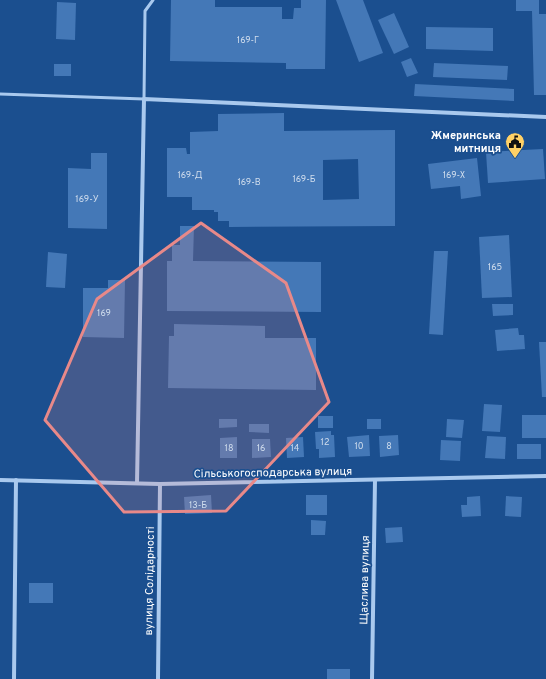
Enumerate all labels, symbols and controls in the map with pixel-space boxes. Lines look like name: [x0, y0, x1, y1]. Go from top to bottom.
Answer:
house number: 169-Г: [237, 35, 259, 46]
place label: Жмеринська митниця: [431, 129, 501, 156]
public building icon: Жмеринська митниця: [504, 131, 526, 159]
house number: 169-Д: [177, 170, 203, 181]
house number: 169-Х: [443, 170, 466, 181]
house number: 169-Б: [292, 174, 316, 185]
house number: 169-В: [237, 177, 261, 188]
house number: 169-У: [75, 194, 99, 205]
house number: 165: [488, 262, 502, 273]
house number: 169: [97, 308, 111, 319]
house number: 12: [321, 437, 329, 448]
house number: 10: [354, 441, 364, 452]
house number: 8: [386, 441, 392, 452]
house number: 18: [225, 443, 233, 454]
house number: 16: [257, 443, 265, 454]
house number: 14: [291, 443, 300, 454]
street label: Сільськогосподарська вулиця: [194, 465, 352, 481]
house number: 13-Б: [189, 500, 207, 511]
street label: вулиця Солідарності: [142, 526, 158, 636]
street label: Щаслива вулиця: [357, 535, 373, 625]

